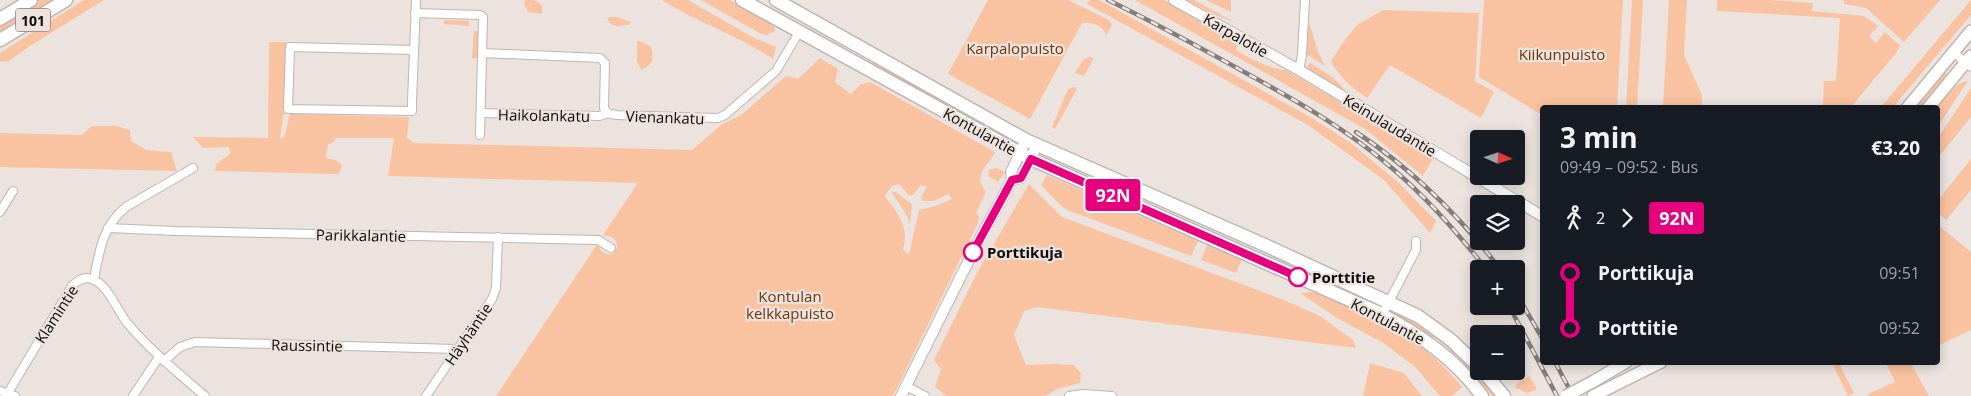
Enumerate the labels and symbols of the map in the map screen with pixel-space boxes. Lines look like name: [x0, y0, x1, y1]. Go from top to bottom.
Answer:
road number: 101: [15, 8, 50, 32]
street label: Karpalotie: [1200, 8, 1272, 62]
park label: Karpalopuisto: [966, 38, 1064, 58]
park label: Kiikunpuisto: [1519, 44, 1605, 64]
street label: Keinulaudantie: [1340, 89, 1440, 161]
street label: Kontulantie: [940, 103, 1020, 159]
street label: Haikolankatu: [498, 104, 590, 126]
street label: Vienankatu: [625, 106, 705, 128]
north arrow: [1470, 130, 1525, 185]
line badge: 92N: [1084, 179, 1142, 211]
street label: Parikkalantie: [316, 224, 406, 246]
marker: Porttikuja: [963, 242, 983, 262]
place label: Porttikuja: [987, 242, 1063, 262]
marker: Porttitie: [1288, 267, 1308, 287]
place label: Porttitie: [1312, 267, 1375, 287]
street label: Klamintie: [30, 281, 82, 347]
park label: Kontulan kelkkapuisto: [746, 286, 834, 323]
street label: Kontulantie: [1348, 293, 1428, 349]
street label: Häyhäntie: [440, 299, 496, 369]
street label: Raussintie: [271, 334, 343, 356]

